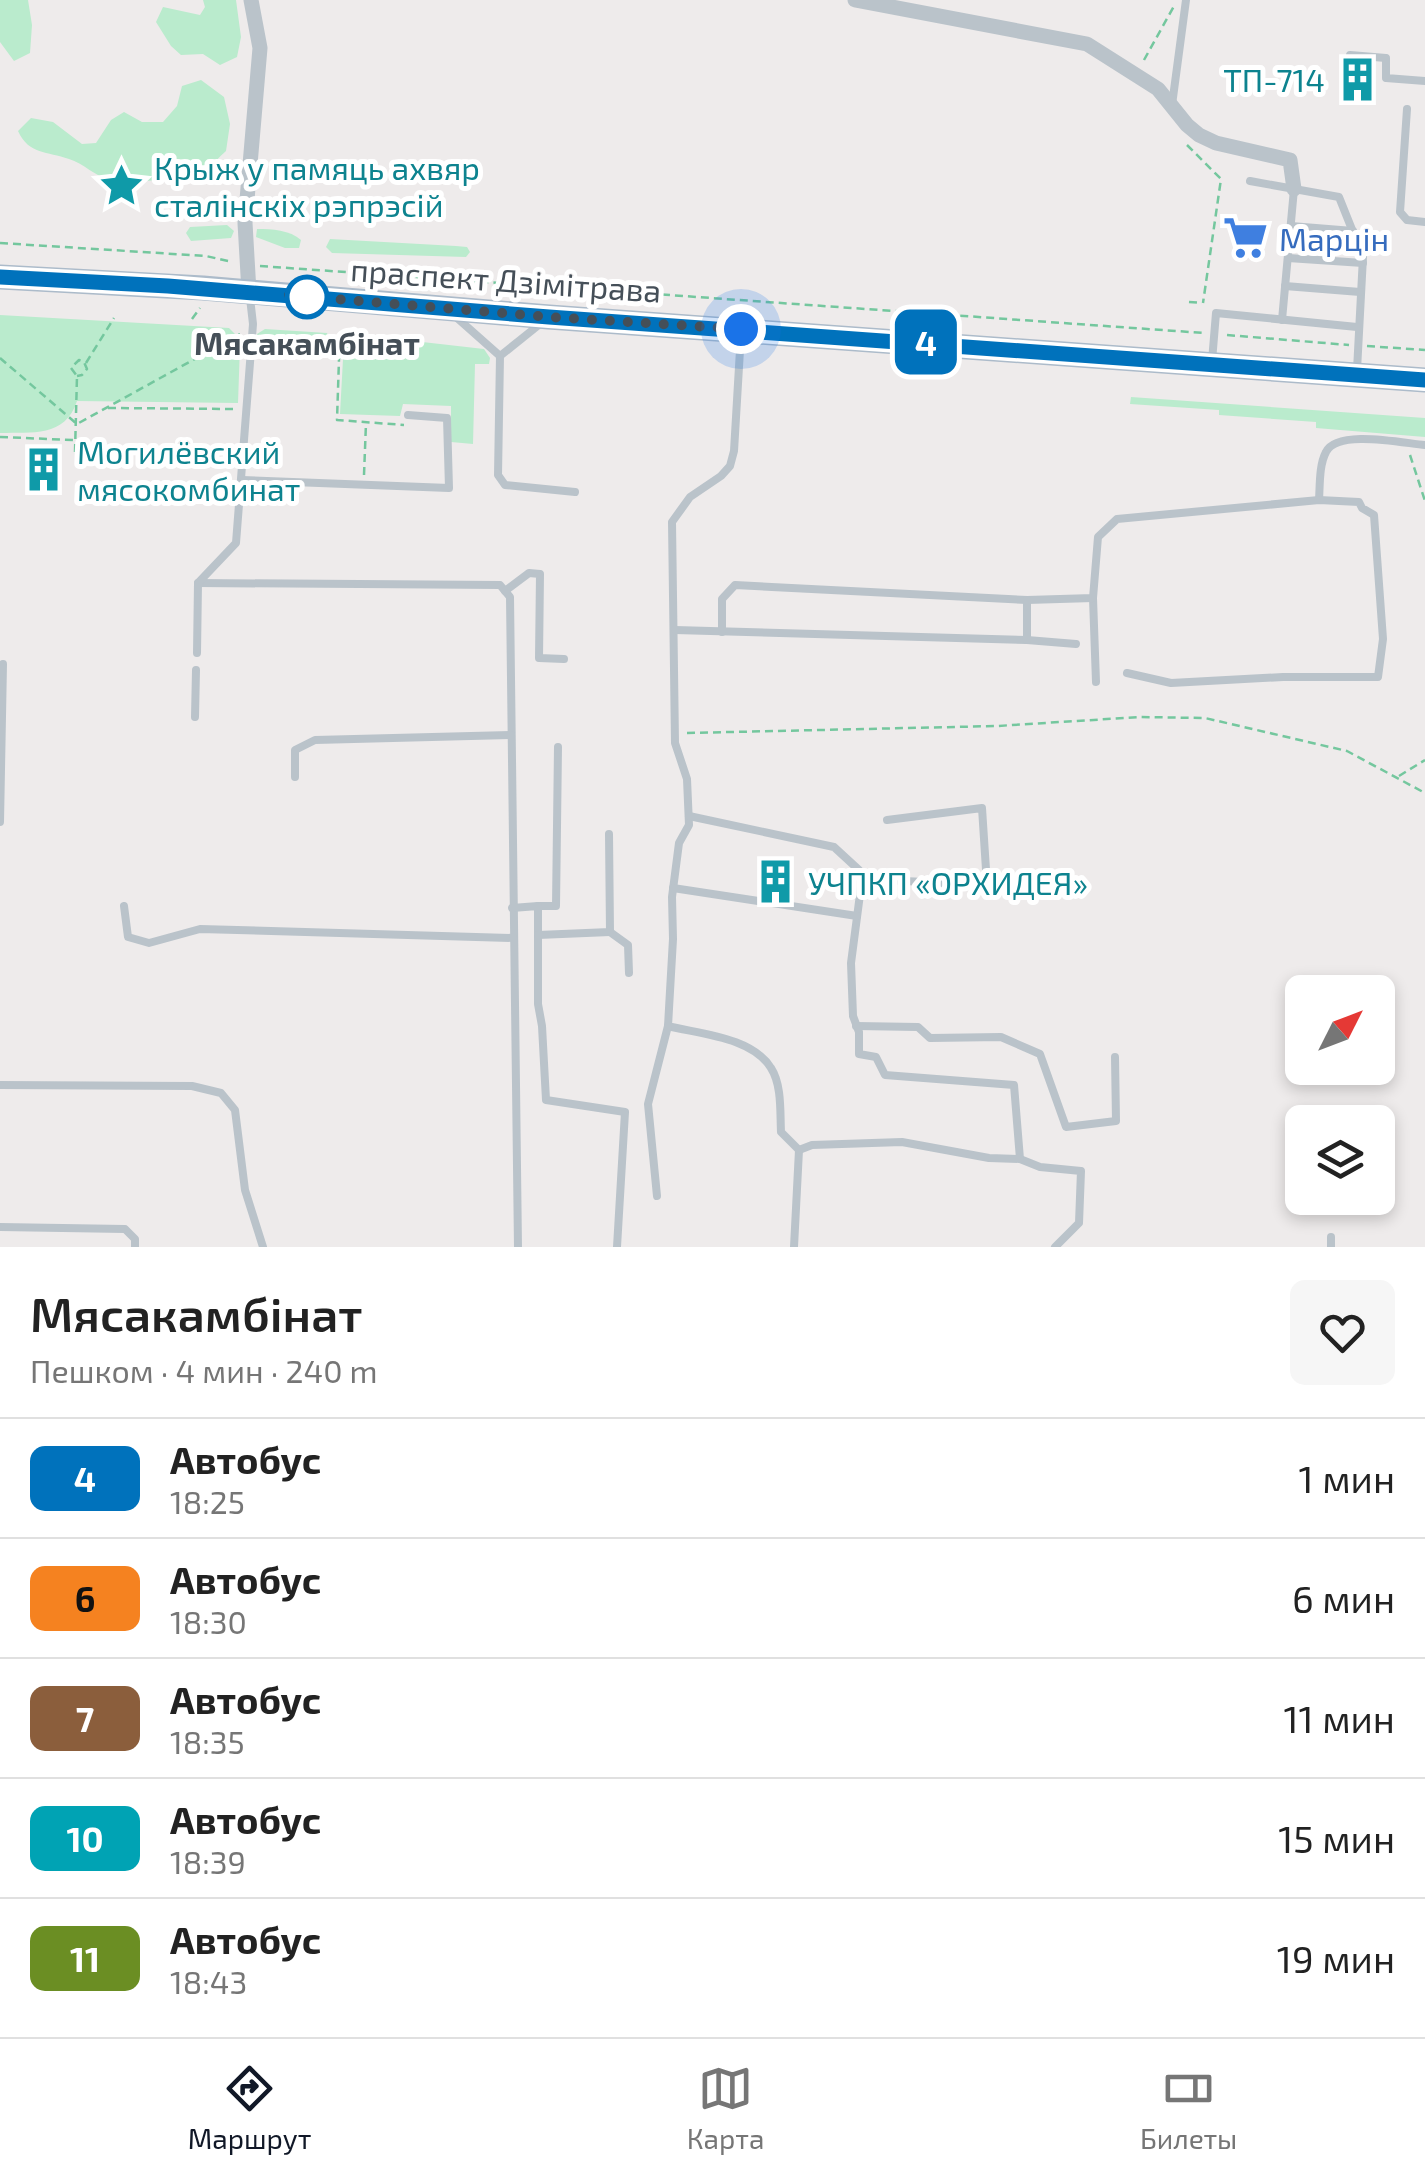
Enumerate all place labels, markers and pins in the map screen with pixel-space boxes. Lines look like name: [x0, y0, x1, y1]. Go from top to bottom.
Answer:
building icon: ТП-714: [1334, 55, 1382, 103]
place label: ТП-714: [1223, 60, 1325, 98]
place label: Крыж у памяць ахвяр сталінскіх рэпрэсій: [154, 148, 480, 223]
place icon: Крыж у памяць ахвяр сталінскіх рэпрэсій: [97, 161, 145, 209]
supermarket icon: Марцін: [1222, 214, 1270, 262]
place label: Марцін: [1279, 219, 1389, 257]
marker: Мясакамбінат: [286, 276, 328, 318]
place label: Мясакамбінат: [194, 323, 420, 361]
place label: Могилёвский мясокомбинат: [77, 432, 300, 507]
building icon: Могилёвский мясокомбинат: [20, 445, 68, 493]
building icon: УЧПКП «ОРХИДЕЯ»: [751, 858, 799, 906]
place label: УЧПКП «ОРХИДЕЯ»: [808, 863, 1088, 901]

